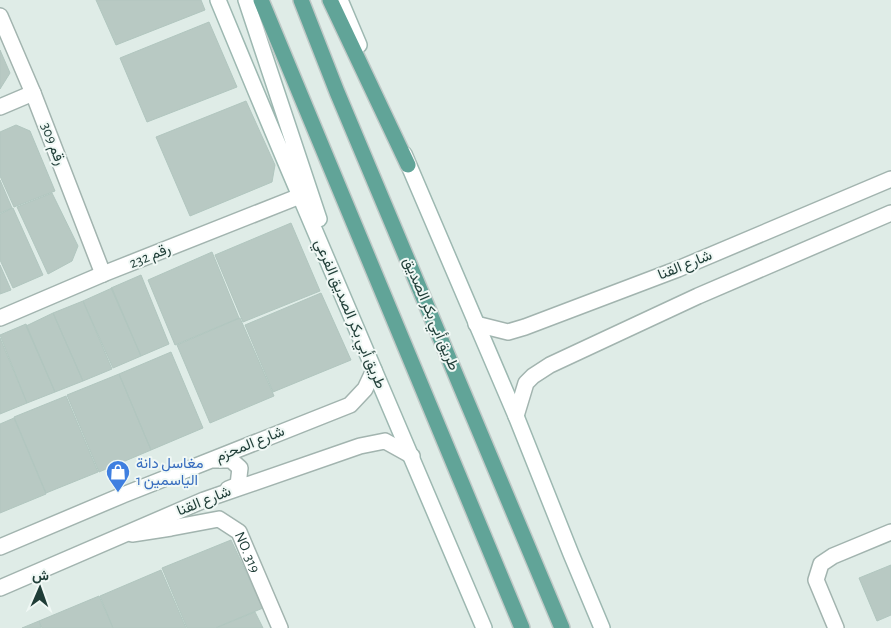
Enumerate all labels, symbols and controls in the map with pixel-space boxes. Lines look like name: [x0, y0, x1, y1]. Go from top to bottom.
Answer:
street label: رقم 309: [36, 121, 68, 168]
street label: طريق أبي بكر الصديق الفرعي: [307, 237, 389, 393]
street label: رقم 232: [127, 241, 173, 273]
street label: شارع القنا: [656, 247, 715, 285]
street label: طريق أبي بكر الصديق: [396, 255, 463, 375]
street label: شارع المحزم: [213, 423, 288, 467]
place label: مغاسل دانة الياسمين 1: [136, 456, 204, 490]
shop icon: مغاسل دانة الياسمين 1: [105, 459, 131, 493]
street label: شارع القنا: [175, 483, 234, 521]
street label: NO. 319: [232, 529, 263, 575]
north arrow: [15, 563, 65, 613]
text: ش: [32, 569, 49, 584]

